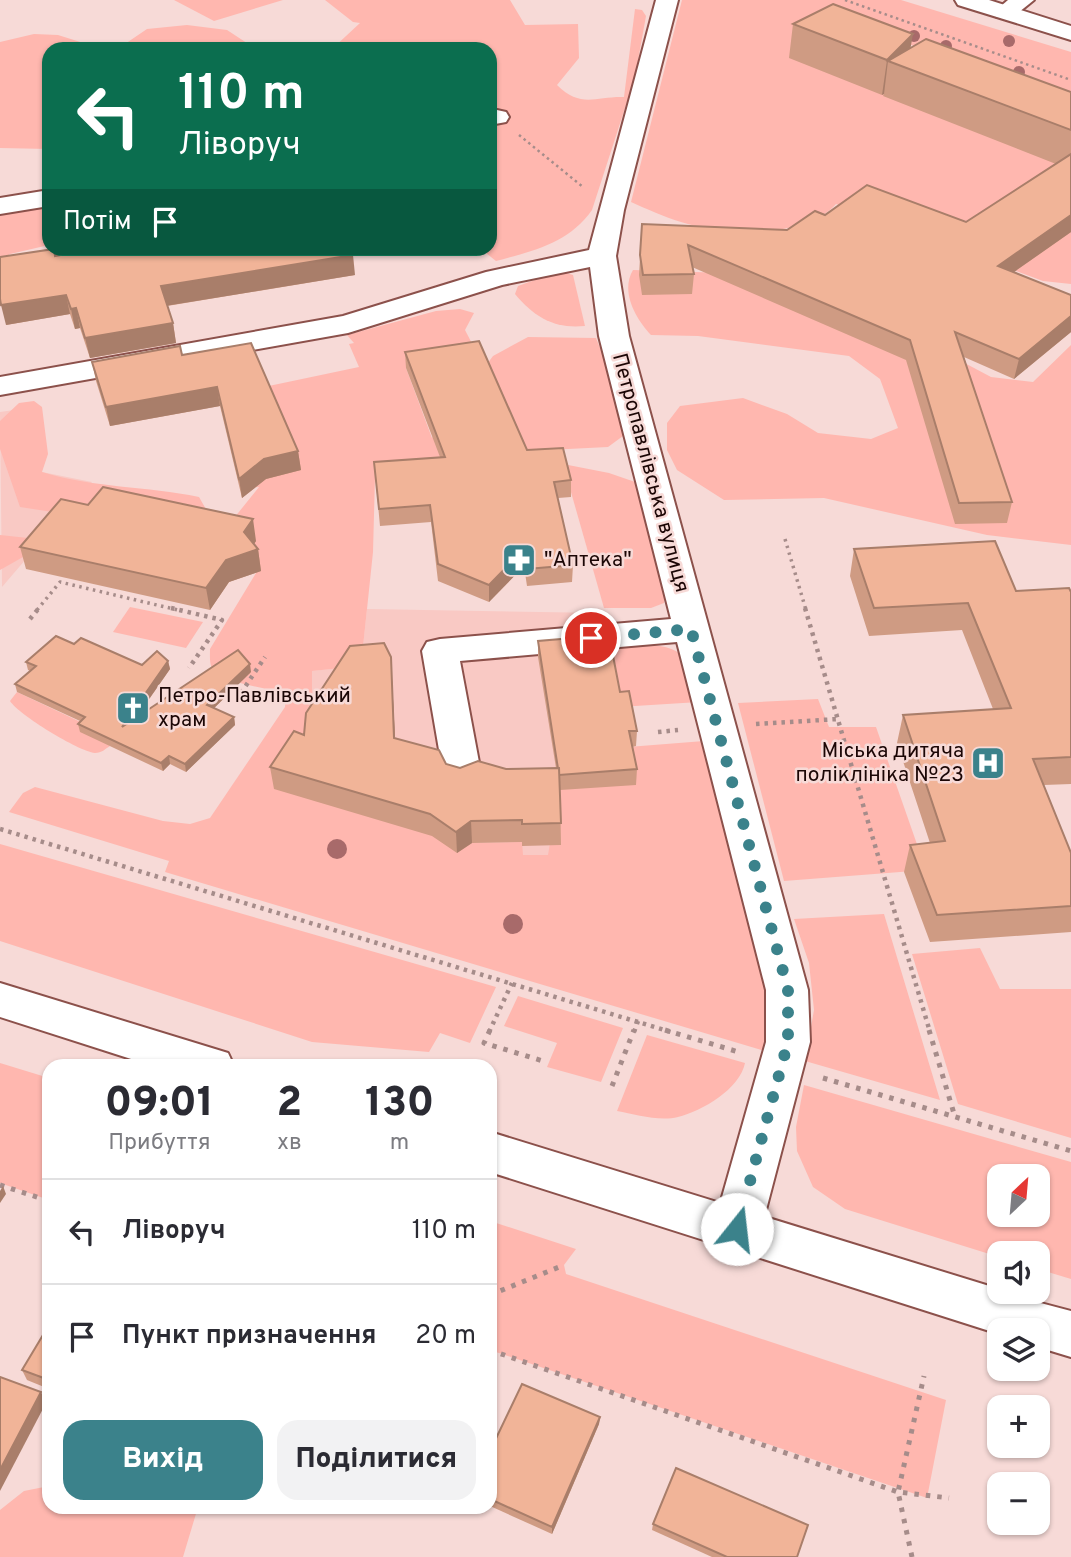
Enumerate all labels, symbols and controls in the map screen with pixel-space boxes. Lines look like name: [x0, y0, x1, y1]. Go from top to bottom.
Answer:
text: 110 m: [178, 65, 305, 127]
icon: left: [63, 70, 154, 161]
text: Ліворуч: [178, 126, 301, 166]
icon: arrive: [146, 203, 184, 241]
text: Потім: [63, 206, 132, 239]
street label: Петропавлівська вулиця: [605, 350, 695, 596]
pharmacy icon: "Аптека": [500, 541, 538, 579]
place label: "Аптека": [544, 547, 632, 574]
pin: [561, 608, 621, 668]
icon: arrive: [572, 619, 610, 657]
place label: Петро-Павлівський храм: [158, 683, 351, 734]
church icon: Петро-Павлівський храм: [114, 689, 152, 727]
place label: Міська дитяча поліклініка №23: [795, 738, 964, 789]
hospital icon: Міська дитяча поліклініка №23: [969, 744, 1007, 782]
text: 09:01: [105, 1078, 214, 1131]
text: 2: [277, 1078, 302, 1131]
text: 130: [365, 1078, 434, 1131]
text: Прибуття: [108, 1129, 210, 1158]
text: хв: [277, 1129, 302, 1158]
text: m: [390, 1129, 409, 1158]
north arrow: [987, 1164, 1050, 1227]
map controls: [987, 1164, 1050, 1535]
position arrow: [700, 1192, 774, 1266]
icon: left: [63, 1213, 101, 1251]
text: Ліворуч: [122, 1215, 225, 1248]
text: 110 m: [412, 1215, 476, 1248]
button: sound: [987, 1241, 1050, 1304]
icon: arrive: [63, 1318, 101, 1356]
button: layers: [987, 1318, 1050, 1381]
text: Пункт призначення: [122, 1320, 376, 1353]
text: 20 m: [415, 1320, 476, 1353]
button: +: [987, 1395, 1050, 1458]
button: Вихід: [63, 1420, 263, 1500]
button: Поділитися: [277, 1420, 476, 1500]
button: −: [987, 1472, 1050, 1535]

